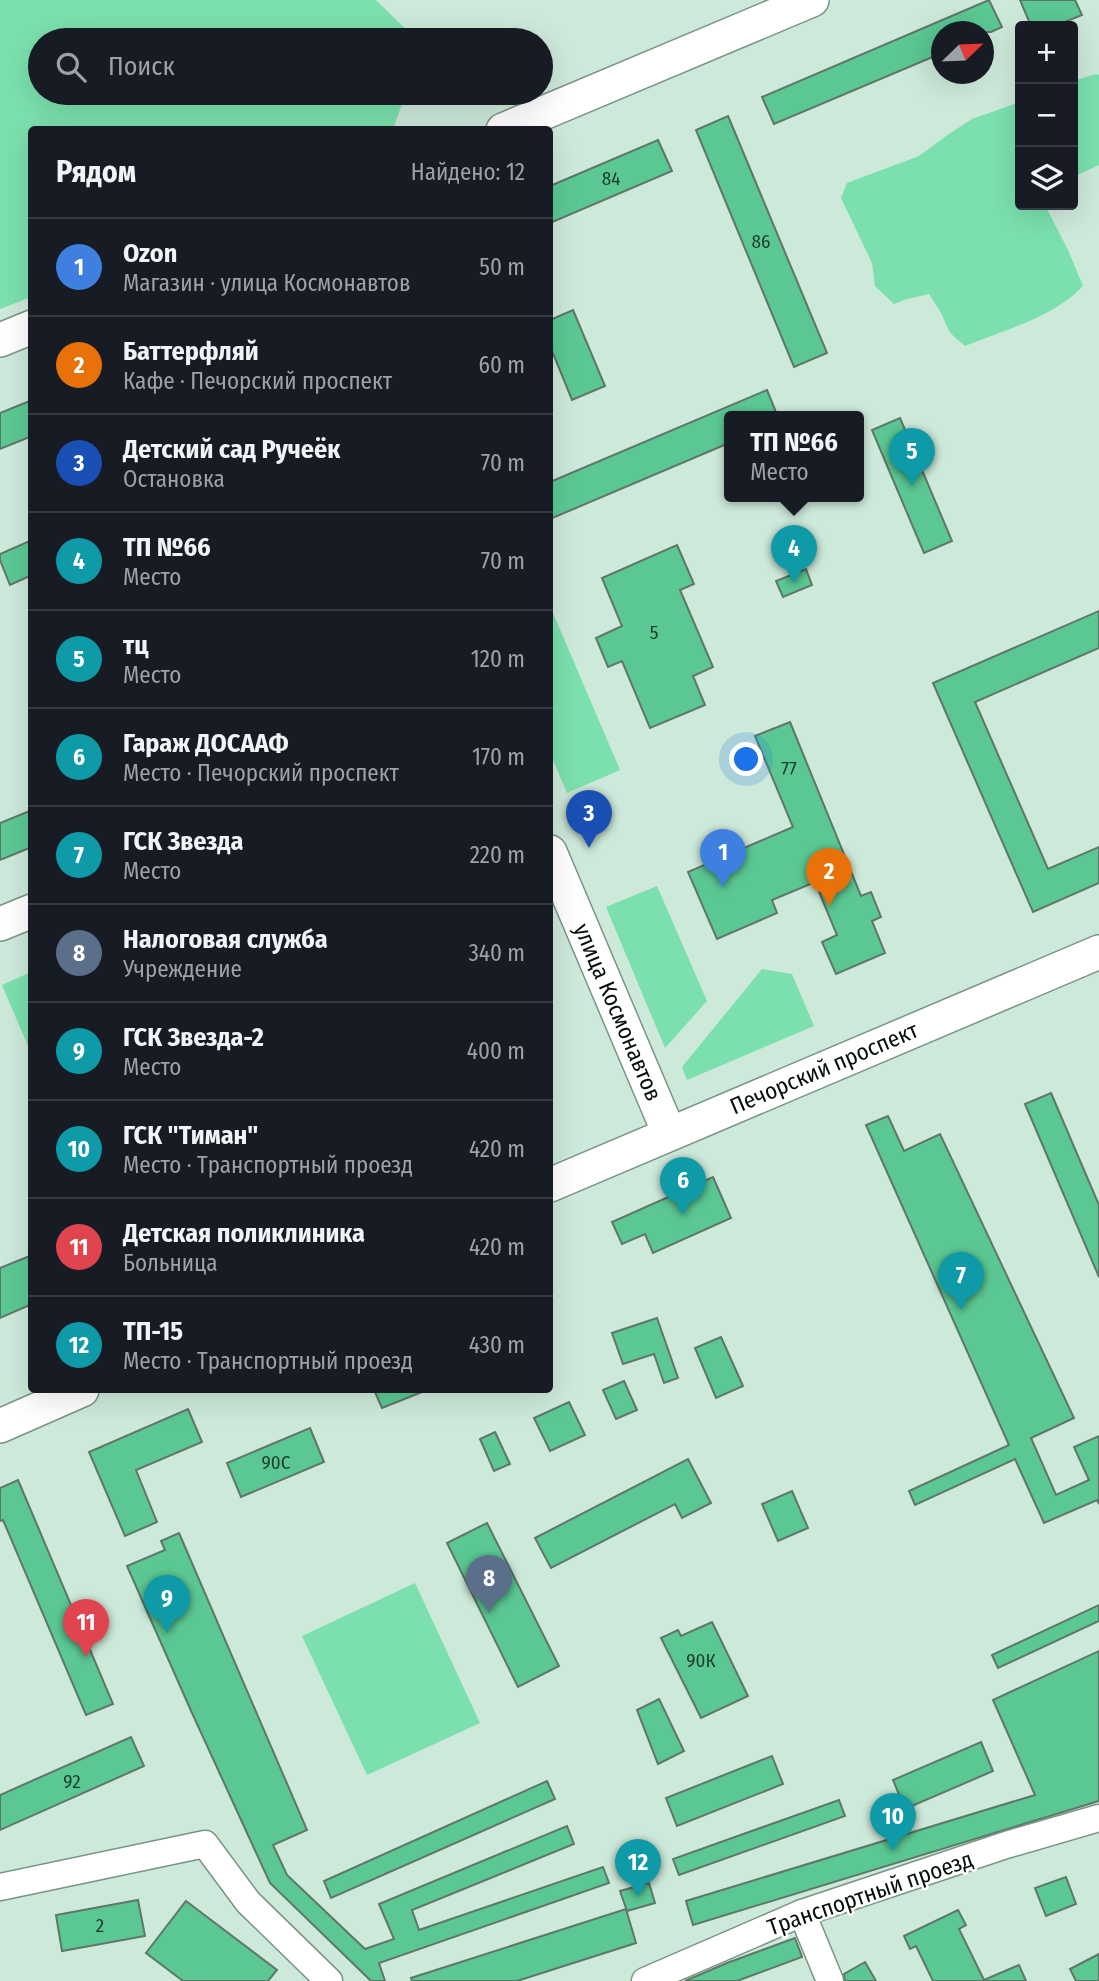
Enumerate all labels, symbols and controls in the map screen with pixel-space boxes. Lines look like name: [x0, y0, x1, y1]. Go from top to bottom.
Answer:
north arrow: [931, 21, 994, 84]
map controls: [1015, 21, 1078, 210]
button: +: [1015, 21, 1078, 84]
search box: [28, 28, 553, 105]
icon: search: [52, 48, 90, 86]
text: Поиск: [108, 51, 175, 82]
button: −: [1015, 84, 1078, 147]
button: layers: [1015, 147, 1078, 210]
text: Рядом: [56, 154, 136, 190]
text: Найдено: 12: [411, 158, 525, 186]
house number: 84: [602, 167, 620, 190]
house number: 86: [752, 230, 770, 253]
text: Ozon: [123, 238, 177, 269]
text: 1: [74, 253, 84, 281]
text: 50 m: [479, 253, 525, 281]
text: Магазин · улица Космонавтов: [123, 269, 411, 297]
text: Баттерфляй: [123, 336, 259, 367]
text: 2: [74, 351, 84, 379]
text: 60 m: [479, 351, 525, 379]
text: Кафе · Печорский проспект: [123, 367, 392, 395]
popup: [724, 411, 864, 502]
text: ТП №66: [750, 427, 838, 458]
pin: 5: [889, 428, 935, 486]
text: Детский сад Ручеёк: [123, 434, 340, 465]
text: 3: [74, 449, 84, 477]
text: 70 m: [481, 449, 525, 477]
text: Место: [750, 458, 809, 486]
text: Остановка: [123, 465, 225, 493]
pin: 4: [771, 525, 817, 583]
text: ТП №66: [123, 532, 211, 563]
text: 4: [73, 547, 85, 575]
text: 70 m: [481, 547, 525, 575]
text: Место: [123, 563, 181, 591]
house number: 5: [650, 621, 658, 644]
text: тц: [123, 630, 148, 661]
text: 5: [73, 645, 85, 673]
text: 120 m: [471, 645, 525, 673]
text: Место: [123, 661, 181, 689]
text: Гараж ДОСААФ: [123, 728, 288, 759]
your location: [729, 742, 763, 776]
text: 6: [73, 743, 85, 771]
text: 170 m: [472, 743, 525, 771]
house number: 77: [781, 757, 797, 780]
text: Место · Печорский проспект: [123, 759, 399, 787]
pin: 3: [566, 790, 612, 848]
text: ГСК Звезда: [123, 826, 243, 857]
pin: 1: [700, 829, 746, 887]
text: 7: [74, 841, 84, 869]
text: 220 m: [470, 841, 525, 869]
pin: 2: [806, 848, 852, 906]
text: Место: [123, 857, 181, 885]
street label: улица Космонавтов: [568, 919, 668, 1105]
text: Налоговая служба: [123, 924, 328, 955]
text: 8: [73, 939, 85, 967]
text: 340 m: [469, 939, 525, 967]
text: Учреждение: [123, 955, 242, 983]
street label: Печорский проспект: [726, 1015, 923, 1120]
text: ГСК Звезда-2: [123, 1022, 264, 1053]
text: 9: [73, 1037, 85, 1065]
text: 400 m: [467, 1037, 525, 1065]
text: Место: [123, 1053, 181, 1081]
text: ГСК "Тиман": [123, 1120, 258, 1151]
text: 10: [68, 1135, 90, 1163]
text: 420 m: [469, 1135, 525, 1163]
text: Место · Транспортный проезд: [123, 1151, 413, 1179]
pin: 6: [660, 1157, 706, 1215]
text: Детская поликлиника: [123, 1218, 365, 1249]
text: 11: [69, 1233, 89, 1261]
text: 420 m: [469, 1233, 525, 1261]
text: Больница: [123, 1249, 217, 1277]
pin: 7: [938, 1252, 984, 1310]
text: ТП-15: [123, 1316, 183, 1347]
text: 12: [69, 1331, 89, 1359]
text: 430 m: [469, 1331, 525, 1359]
text: Место · Транспортный проезд: [123, 1347, 413, 1375]
house number: 90С: [262, 1451, 291, 1474]
pin: 8: [466, 1555, 512, 1613]
pin: 9: [144, 1575, 190, 1633]
pin: 11: [63, 1599, 109, 1657]
house number: 90К: [686, 1649, 716, 1672]
house number: 92: [63, 1770, 81, 1793]
pin: 10: [870, 1793, 916, 1851]
pin: 12: [615, 1839, 661, 1897]
street label: Транспортный проезд: [763, 1845, 977, 1941]
house number: 2: [96, 1914, 104, 1937]

